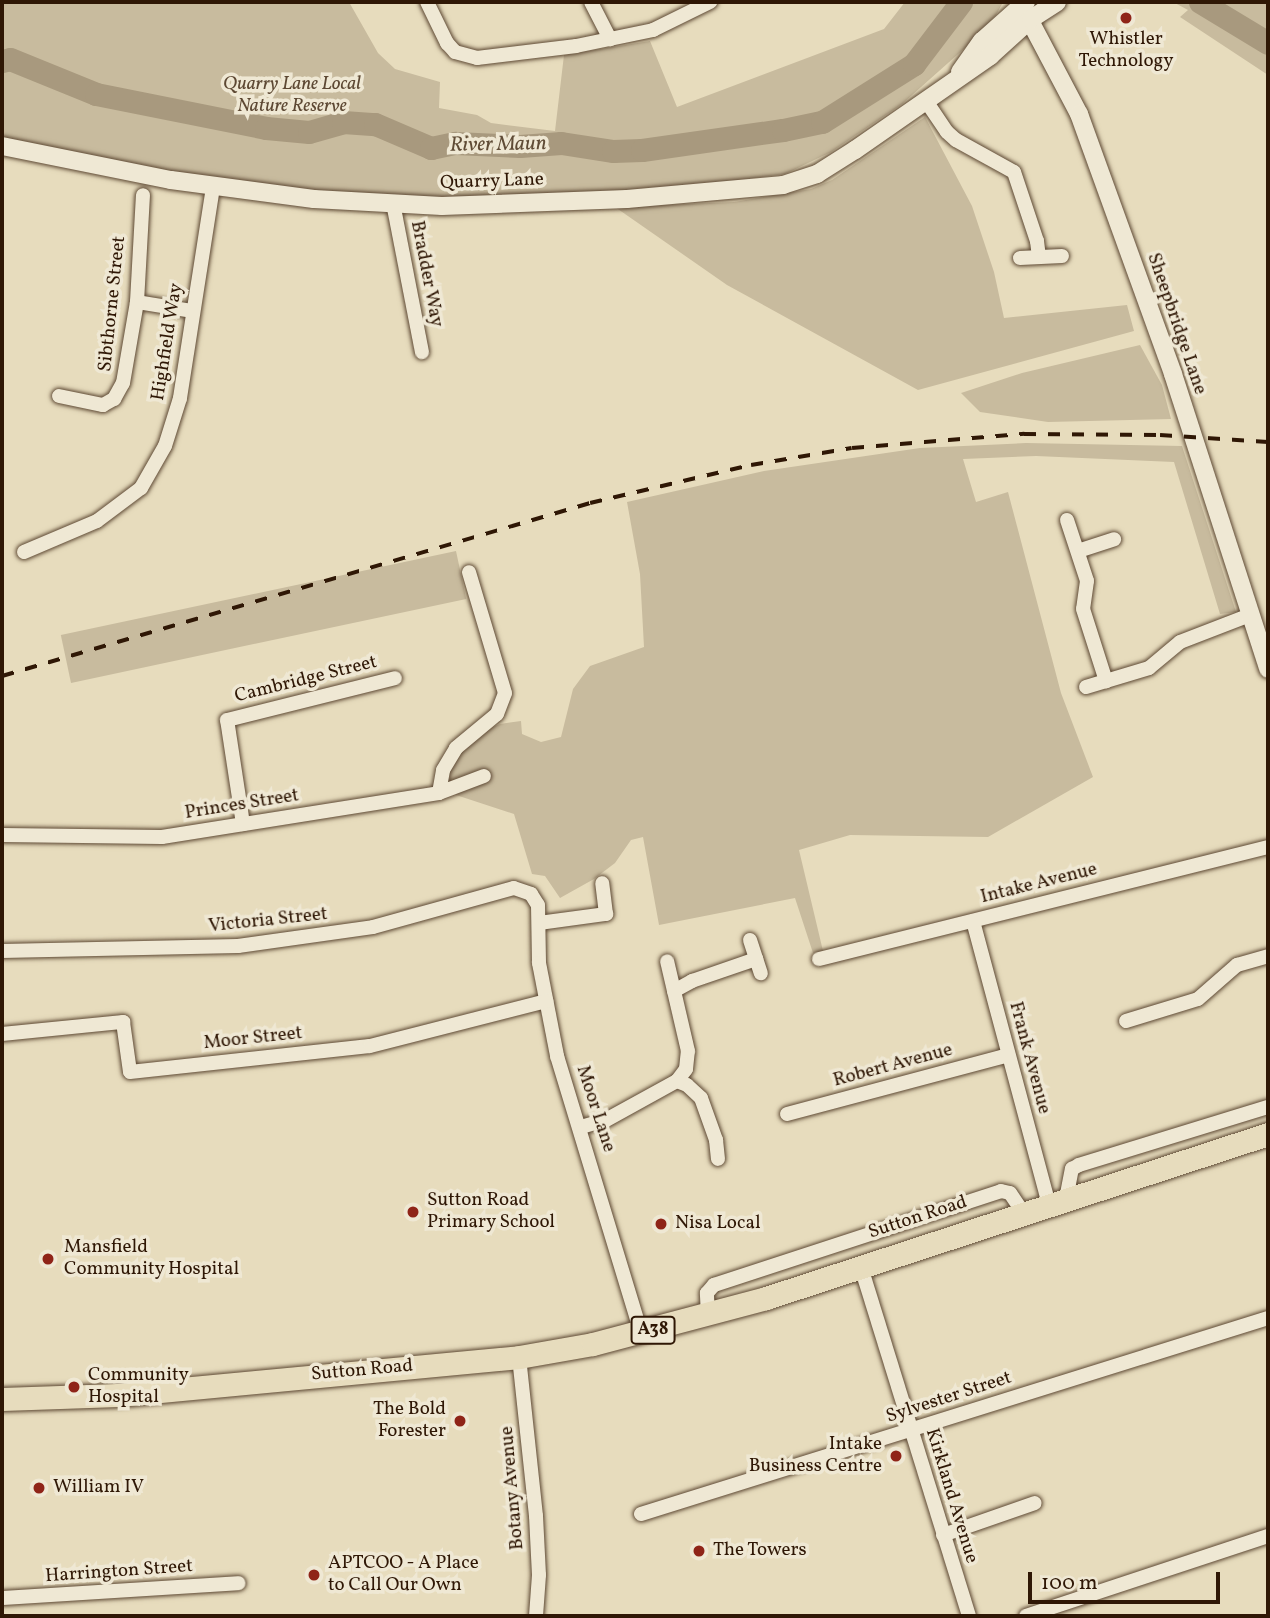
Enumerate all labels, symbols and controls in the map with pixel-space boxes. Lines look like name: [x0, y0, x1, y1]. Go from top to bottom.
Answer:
marker: Whistler Technology: [1118, 10, 1134, 26]
place label: Whistler Technology: [1078, 29, 1174, 73]
park label: Quarry Lane Local Nature Reserve: [223, 74, 361, 118]
water label: River Maun: [449, 132, 547, 158]
street label: Quarry Lane: [439, 169, 545, 195]
street label: Bradder Way: [404, 219, 448, 329]
street label: Sibthorne Street: [95, 235, 131, 373]
street label: Sheepbridge Lane: [1141, 250, 1211, 398]
street label: Highfield Way: [147, 281, 189, 403]
street label: Cambridge Street: [233, 651, 379, 709]
street label: Princes Street: [183, 785, 301, 825]
street label: Intake Avenue: [978, 859, 1100, 909]
street label: Victoria Street: [207, 903, 329, 939]
street label: Frank Avenue: [1003, 999, 1055, 1117]
street label: Moor Street: [203, 1022, 303, 1056]
street label: Robert Avenue: [831, 1039, 955, 1093]
street label: Moor Lane: [570, 1063, 620, 1155]
place label: Sutton Road Primary School: [427, 1190, 556, 1234]
street label: Sutton Road: [866, 1191, 970, 1245]
marker: Sutton Road Primary School: [405, 1204, 421, 1220]
place label: Nisa Local: [675, 1213, 761, 1235]
marker: Nisa Local: [653, 1216, 669, 1232]
place label: Mansfield Community Hospital: [64, 1237, 240, 1281]
marker: Mansfield Community Hospital: [38, 1249, 58, 1269]
road number: A38: [630, 1316, 676, 1344]
street label: Sutton Road: [310, 1355, 414, 1387]
place label: Community Hospital: [88, 1365, 189, 1409]
street label: Sylvester Street: [883, 1367, 1015, 1429]
marker: Community Hospital: [66, 1379, 82, 1395]
place label: The Bold Forester: [373, 1399, 446, 1443]
marker: The Bold Forester: [452, 1413, 468, 1429]
street label: Botany Avenue: [496, 1425, 530, 1551]
street label: Kirkland Avenue: [920, 1426, 982, 1566]
place label: Intake Business Centre: [749, 1434, 882, 1478]
marker: Intake Business Centre: [888, 1448, 904, 1464]
place label: William IV: [53, 1477, 144, 1499]
marker: William IV: [31, 1480, 47, 1496]
place label: The Towers: [713, 1540, 807, 1562]
marker: The Towers: [691, 1543, 707, 1559]
place label: APTCOO - A Place to Call Our Own: [328, 1553, 480, 1597]
street label: Harrington Street: [44, 1555, 194, 1589]
scale bar: [1032, 1558, 1224, 1602]
marker: APTCOO - A Place to Call Our Own: [306, 1567, 322, 1583]
text: 100 m: [1041, 1569, 1098, 1598]

